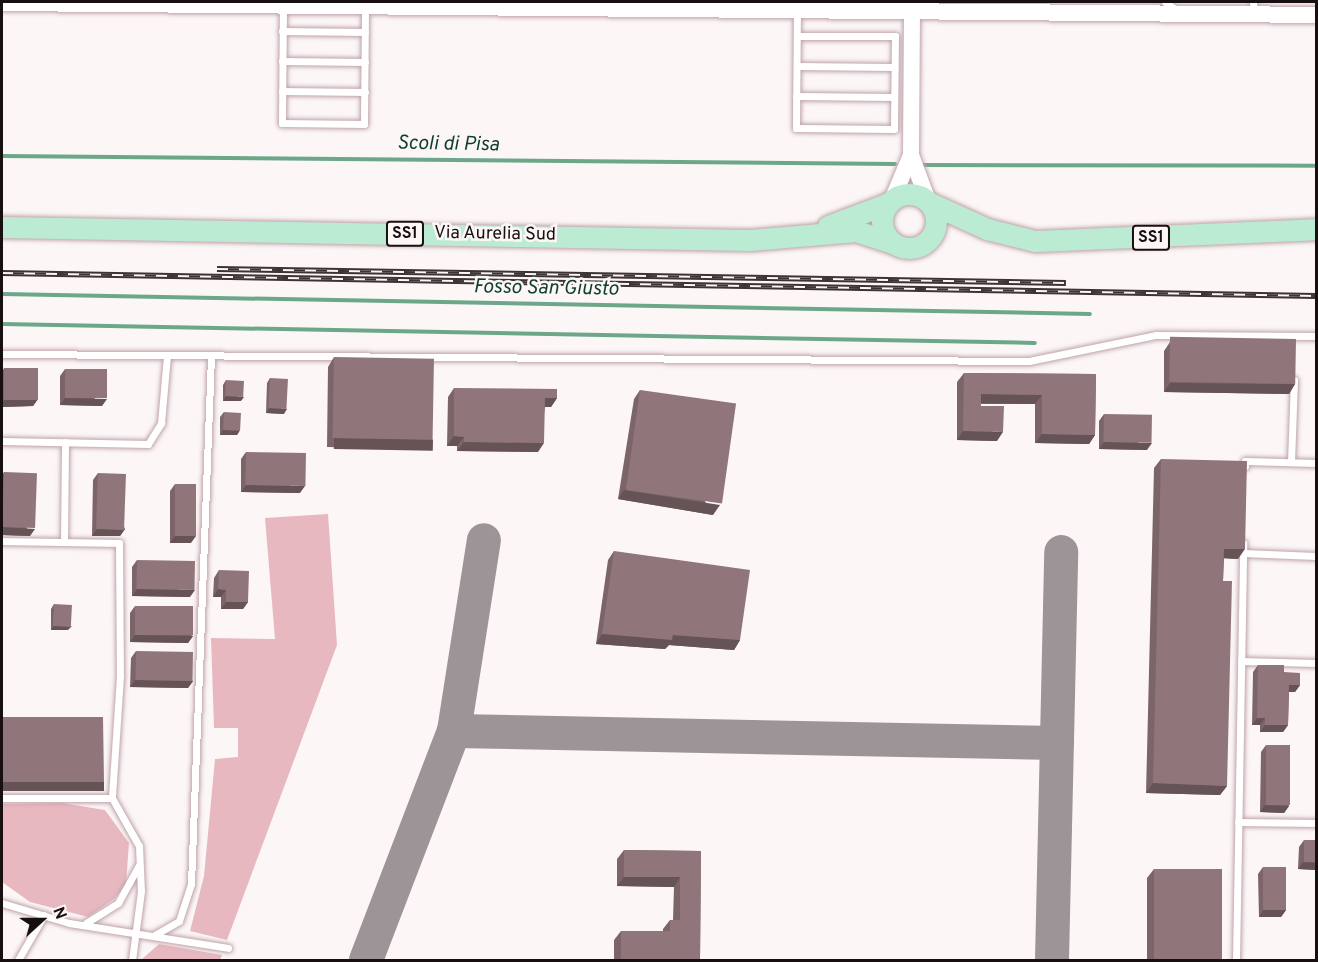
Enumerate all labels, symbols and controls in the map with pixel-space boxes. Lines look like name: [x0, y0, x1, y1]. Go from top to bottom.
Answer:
water label: Scoli di Pisa: [397, 132, 499, 158]
road number: SS1: [386, 221, 424, 247]
street label: Via Aurelia Sud: [434, 223, 556, 247]
road number: SS1: [1132, 225, 1170, 251]
water label: Fosso San Giusto: [473, 276, 619, 302]
north arrow: [12, 890, 72, 950]
text: N: [47, 905, 70, 923]

